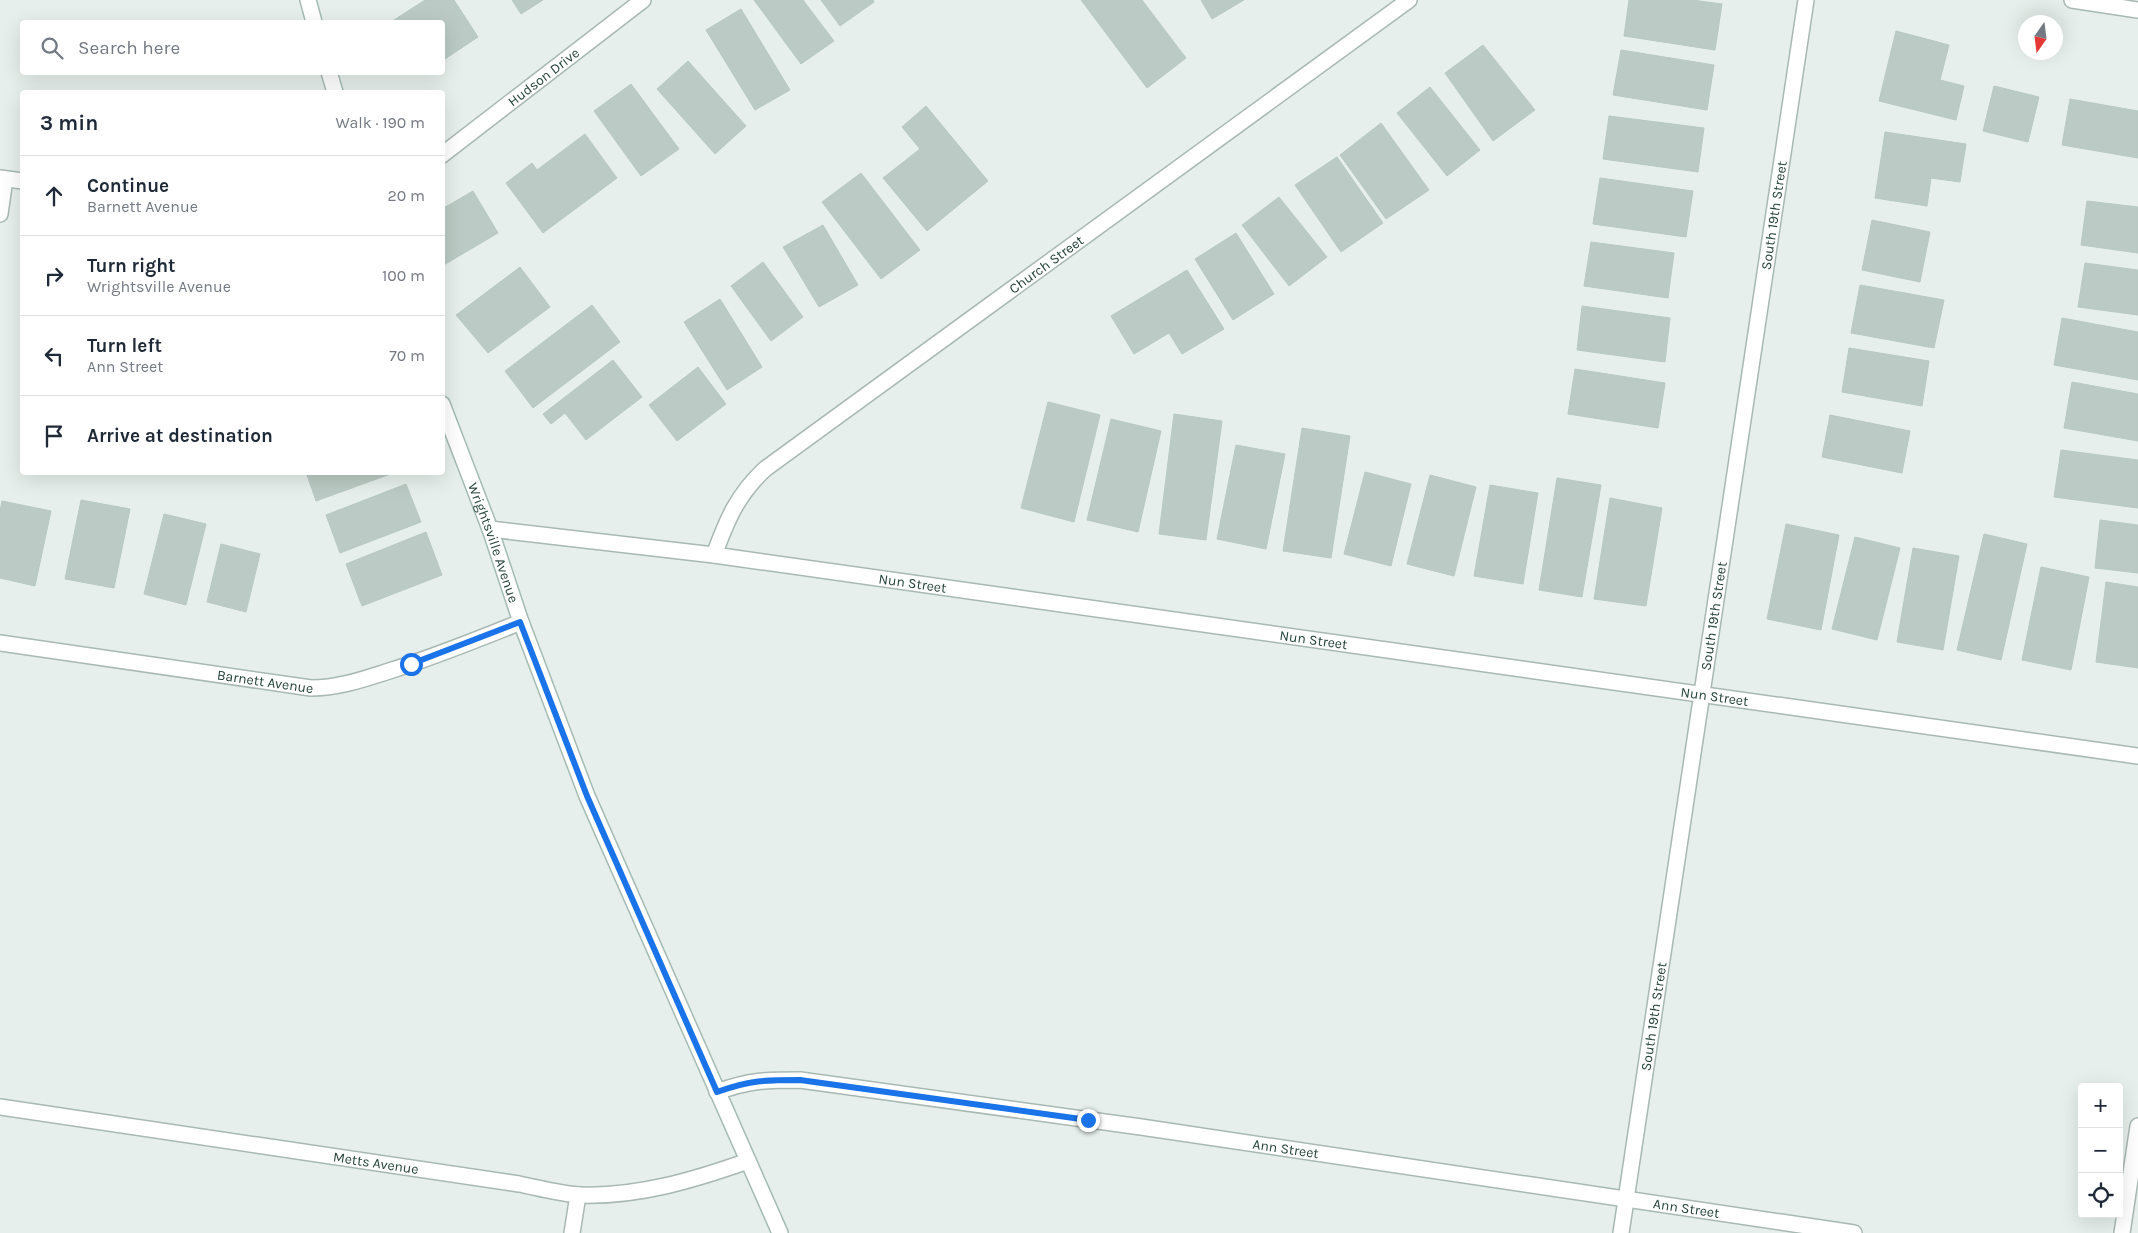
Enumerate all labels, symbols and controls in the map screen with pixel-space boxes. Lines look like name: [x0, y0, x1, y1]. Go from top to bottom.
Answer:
north arrow: [2018, 15, 2063, 60]
search box: [20, 20, 445, 75]
icon: search: [38, 34, 66, 62]
text: Search here: [78, 37, 180, 59]
street label: Hudson Drive: [505, 44, 583, 110]
text: 3 min: [40, 111, 98, 135]
text: Walk · 190 m: [336, 113, 425, 132]
street label: South 19th Street: [1758, 160, 1791, 271]
text: Continue: [87, 175, 169, 197]
icon: ahead: [40, 182, 68, 210]
text: 20 m: [387, 186, 425, 205]
text: Barnett Avenue: [87, 197, 198, 216]
street label: Church Street: [1006, 232, 1087, 297]
text: Turn right: [87, 255, 176, 277]
icon: right: [40, 262, 68, 290]
text: 100 m: [382, 266, 425, 285]
text: Wrightsville Avenue: [87, 277, 231, 296]
text: Turn left: [87, 335, 162, 357]
icon: left: [40, 342, 68, 370]
text: 70 m: [389, 346, 425, 365]
text: Ann Street: [87, 357, 163, 376]
icon: arrive: [40, 422, 68, 450]
text: Arrive at destination: [87, 425, 273, 447]
street label: Wrightsville Avenue: [464, 480, 522, 605]
street label: South 19th Street: [1698, 560, 1731, 672]
street label: Nun Street: [877, 570, 947, 597]
street label: Nun Street: [1278, 627, 1348, 653]
route start: [400, 653, 423, 676]
street label: Barnett Avenue: [216, 667, 314, 697]
street label: Nun Street: [1679, 684, 1750, 710]
street label: South 19th Street: [1637, 961, 1671, 1072]
map controls: [2078, 1083, 2123, 1218]
button: +: [2078, 1083, 2123, 1128]
route end: [1077, 1109, 1100, 1132]
button: −: [2078, 1128, 2123, 1173]
street label: Ann Street: [1251, 1136, 1320, 1162]
street label: Metts Avenue: [332, 1149, 420, 1178]
button: locate: [2078, 1173, 2123, 1218]
street label: Ann Street: [1652, 1195, 1721, 1222]

